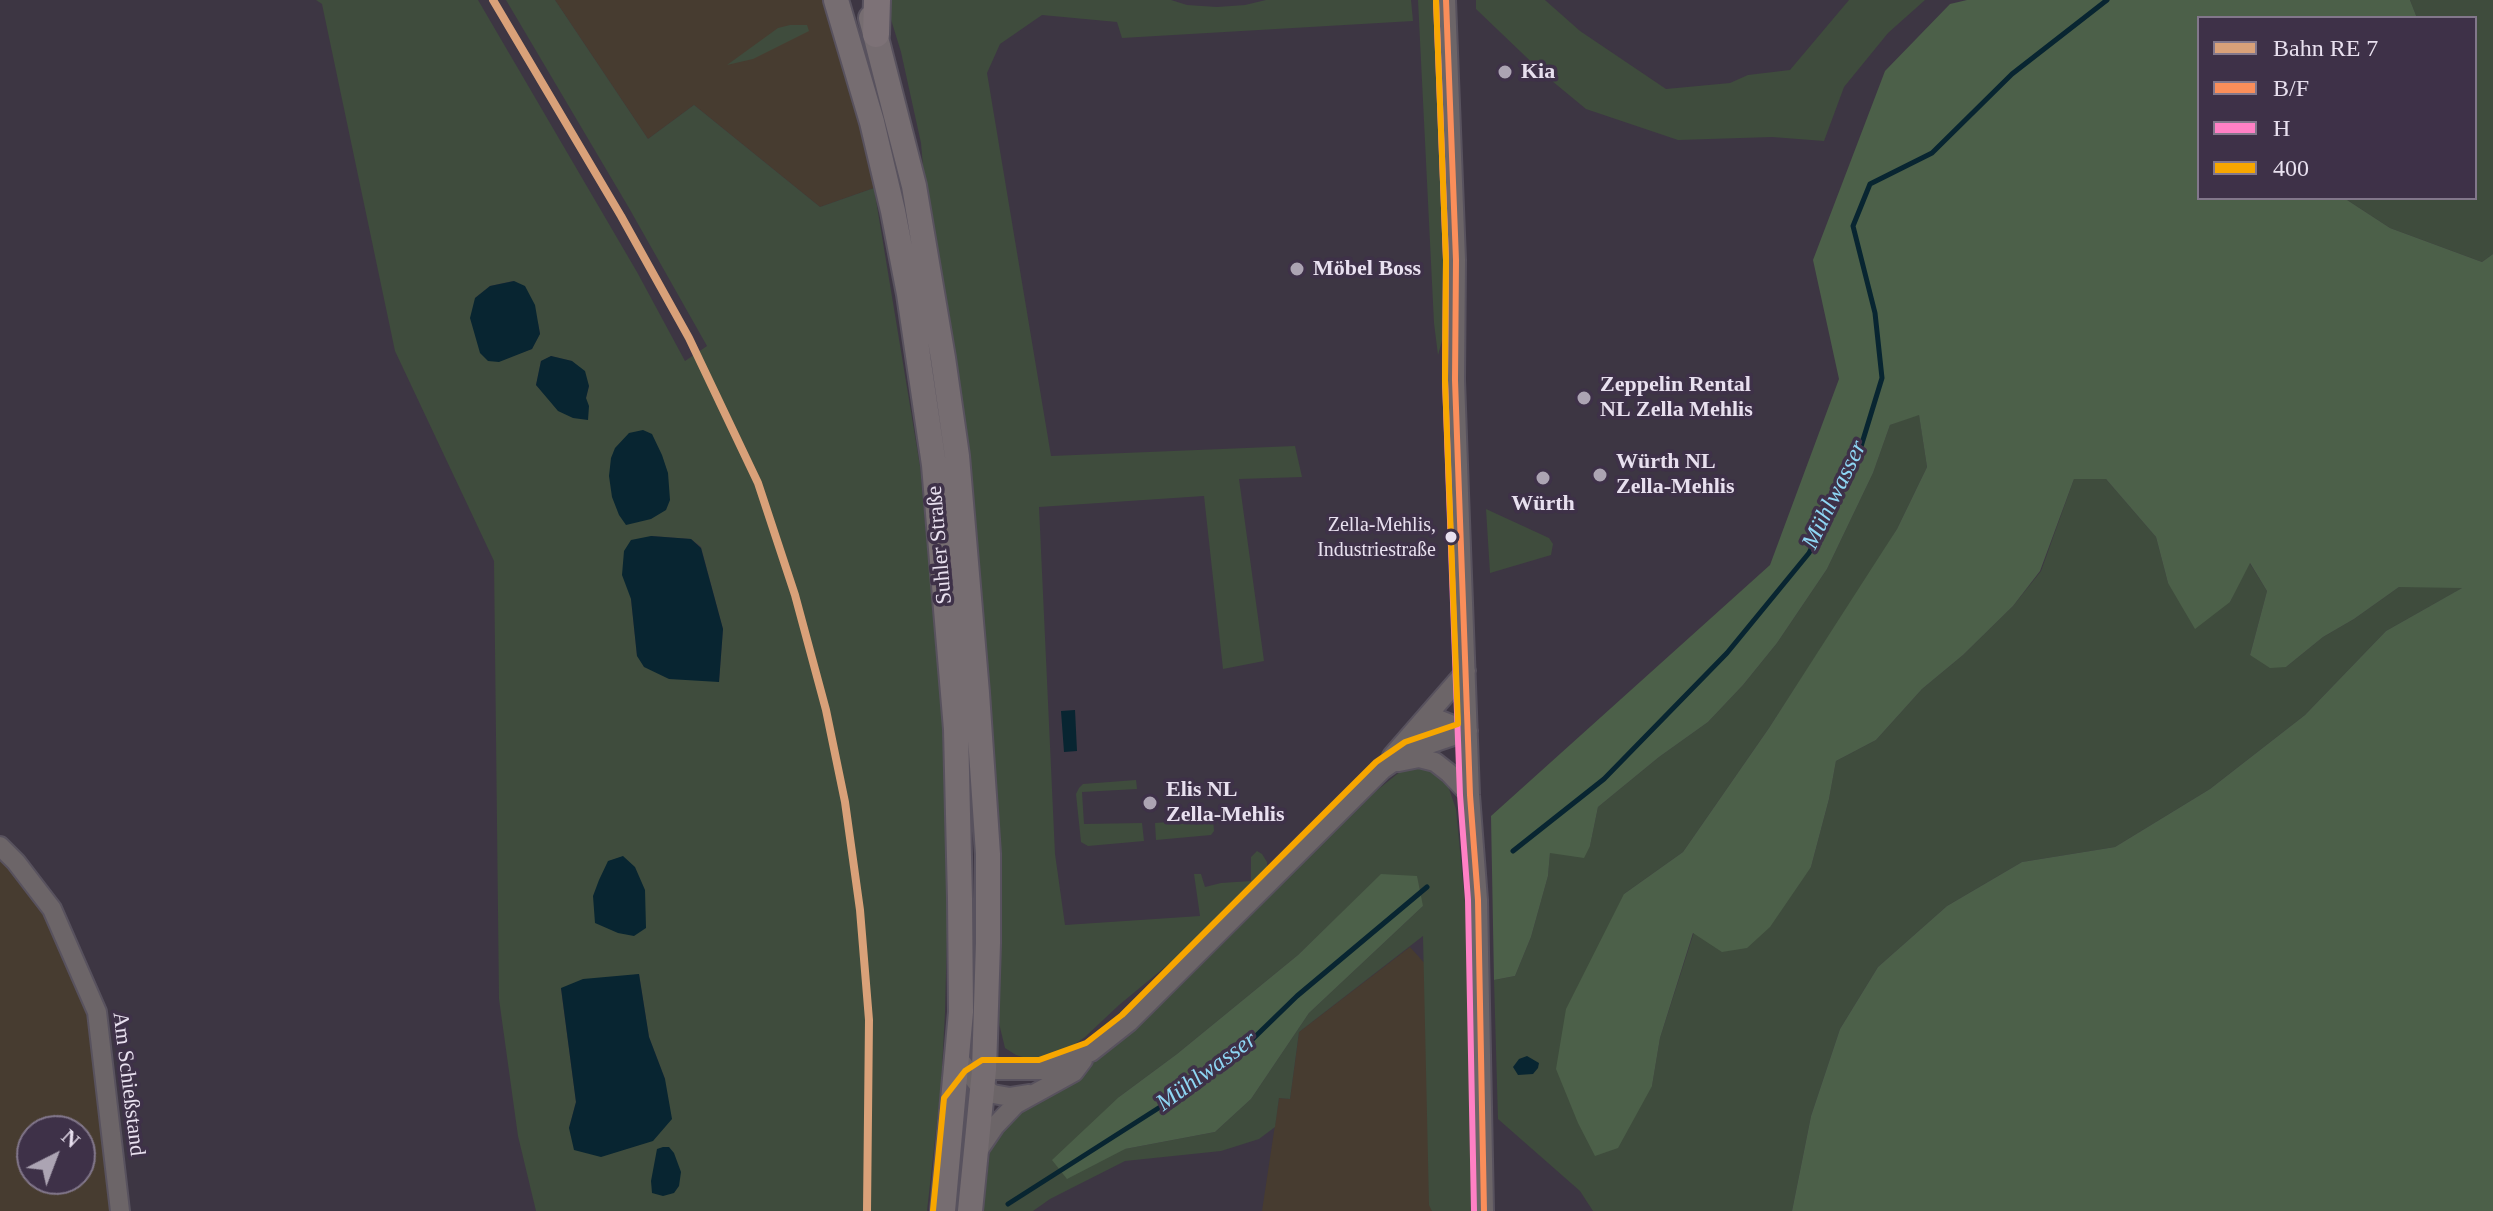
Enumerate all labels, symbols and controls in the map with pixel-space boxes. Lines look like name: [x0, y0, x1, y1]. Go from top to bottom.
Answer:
legend: [2197, 16, 2477, 200]
text: Bahn RE 7: [2273, 35, 2378, 61]
place label: Kia: [1521, 59, 1555, 85]
marker: Kia: [1496, 63, 1514, 81]
text: B/F: [2273, 75, 2309, 101]
text: H: [2273, 115, 2290, 141]
text: 400: [2273, 155, 2309, 181]
place label: Möbel Boss: [1313, 256, 1421, 282]
marker: Möbel Boss: [1288, 260, 1306, 278]
place label: Zeppelin Rental NL Zella Mehlis: [1600, 372, 1753, 424]
marker: Zeppelin Rental NL Zella Mehlis: [1575, 389, 1593, 407]
water label: Mühlwasser: [1796, 436, 1874, 554]
place label: Würth NL Zella-Mehlis: [1616, 449, 1735, 500]
marker: Würth NL Zella-Mehlis: [1591, 466, 1609, 484]
marker: Würth: [1534, 469, 1552, 487]
street label: Suhler Straße: [922, 485, 958, 605]
place label: Würth: [1511, 491, 1575, 517]
place label: Zella-Mehlis, Industriestraße: [1317, 514, 1436, 561]
marker: Zella-Mehlis, Industriestraße: [1443, 529, 1459, 545]
place label: Elis NL Zella-Mehlis: [1166, 777, 1285, 828]
marker: Elis NL Zella-Mehlis: [1141, 794, 1159, 812]
street label: Am Schießstand: [106, 1011, 150, 1157]
water label: Mühlwasser: [1151, 1026, 1263, 1118]
north arrow: [16, 1115, 96, 1195]
text: N: [57, 1124, 85, 1153]

